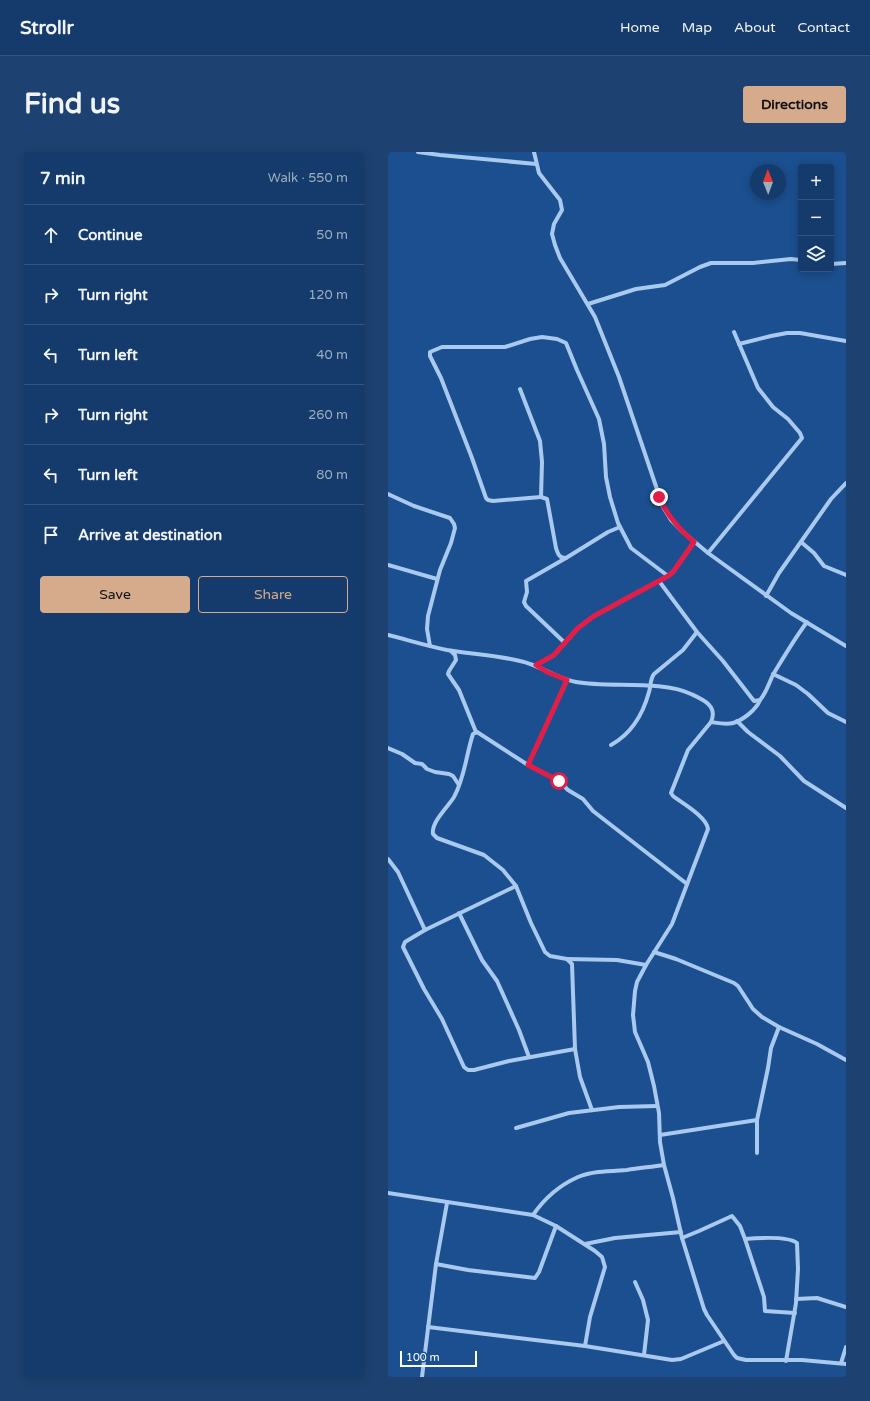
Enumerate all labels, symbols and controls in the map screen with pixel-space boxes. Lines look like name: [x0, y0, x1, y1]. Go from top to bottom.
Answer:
text: Strollr: [20, 17, 74, 39]
text: Home: [620, 19, 660, 36]
text: Map: [682, 19, 712, 36]
text: About: [734, 19, 776, 36]
text: Contact: [798, 19, 850, 36]
button: Directions: [743, 86, 846, 123]
text: Find us: [24, 87, 120, 121]
north arrow: [750, 164, 786, 200]
map controls: [798, 164, 834, 272]
button: +: [798, 164, 834, 200]
text: 7 min: [40, 168, 85, 189]
text: Walk · 550 m: [268, 170, 348, 186]
button: −: [798, 200, 834, 236]
icon: ahead: [40, 224, 62, 246]
text: Continue: [78, 226, 142, 244]
text: 50 m: [316, 227, 348, 243]
button: layers: [798, 236, 834, 272]
icon: right: [40, 284, 62, 306]
text: Turn right: [78, 286, 148, 304]
text: 120 m: [308, 287, 348, 303]
icon: left: [40, 344, 62, 366]
text: Turn left: [78, 346, 138, 364]
text: 40 m: [316, 347, 348, 363]
icon: right: [40, 404, 62, 426]
text: Turn right: [78, 406, 148, 424]
text: 260 m: [308, 407, 348, 423]
icon: left: [40, 464, 62, 486]
text: Turn left: [78, 466, 138, 484]
text: 80 m: [316, 467, 348, 483]
route end: [650, 488, 668, 506]
icon: arrive: [40, 524, 62, 546]
text: Arrive at destination: [78, 526, 222, 544]
button: Save: [40, 576, 190, 613]
button: Share: [198, 576, 348, 613]
route start: [550, 772, 568, 790]
scale bar: [400, 1349, 477, 1368]
text: 100 m: [406, 1351, 440, 1364]

